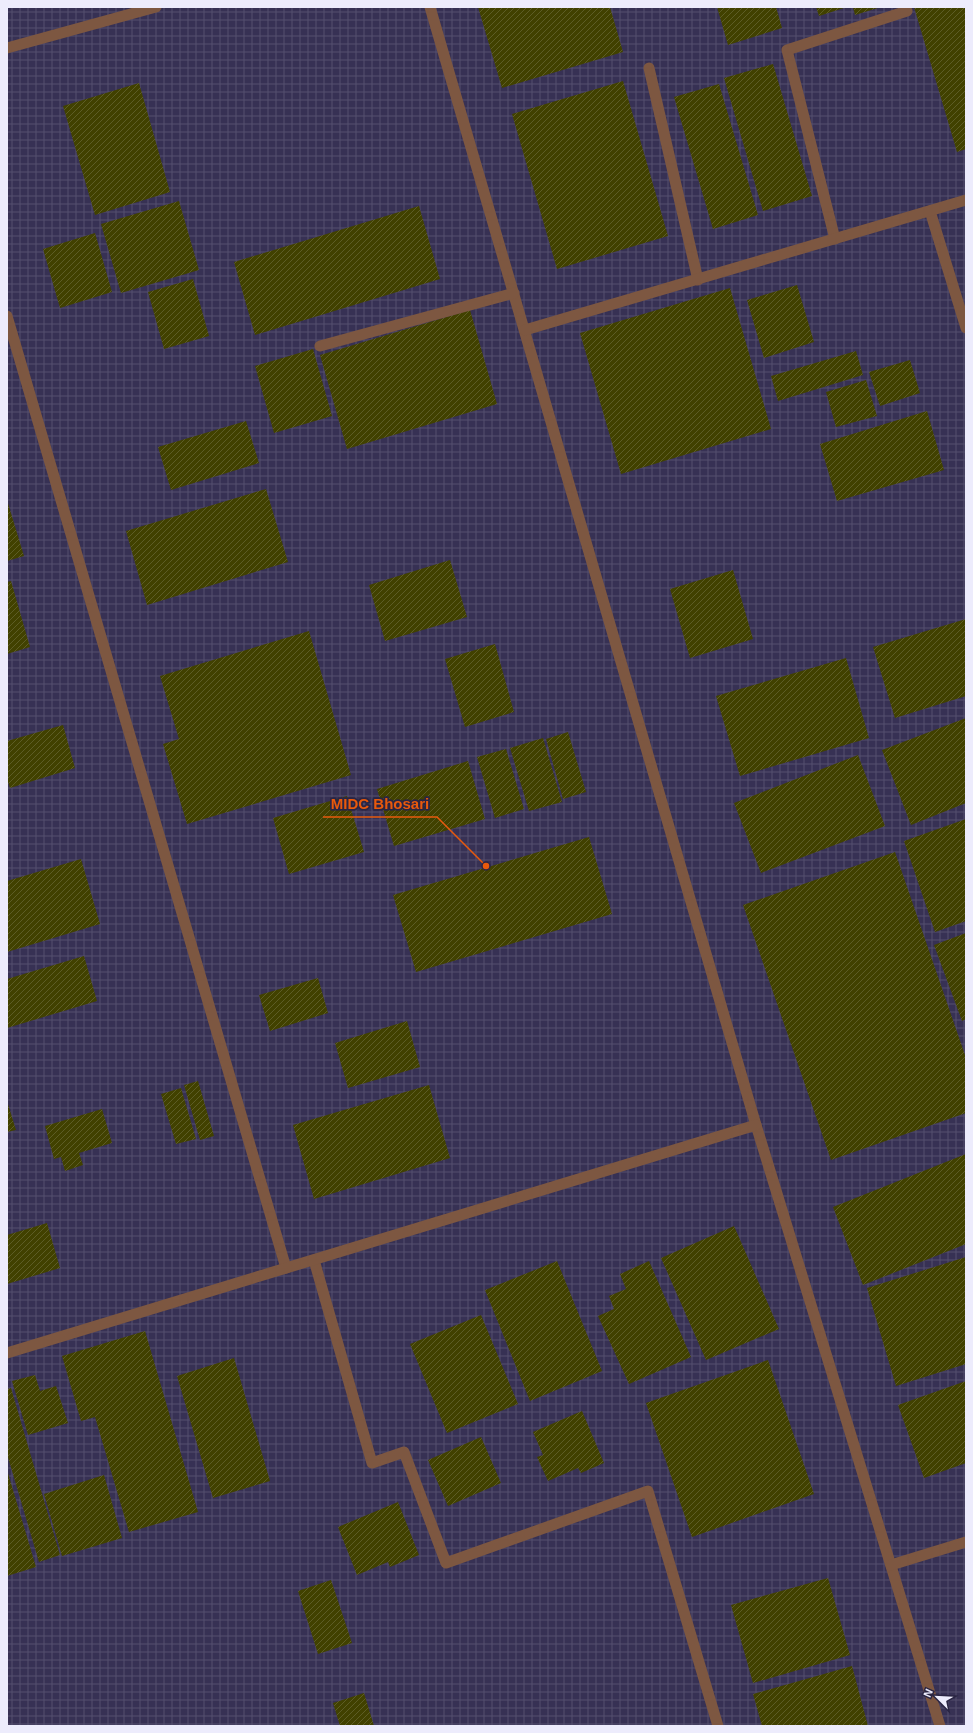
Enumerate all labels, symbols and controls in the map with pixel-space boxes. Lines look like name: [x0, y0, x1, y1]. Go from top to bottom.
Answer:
callout: MIDC Bhosari: [323, 790, 437, 817]
text: MIDC Bhosari: [331, 795, 429, 812]
north arrow: [917, 1677, 957, 1717]
text: N: [921, 1687, 935, 1699]

